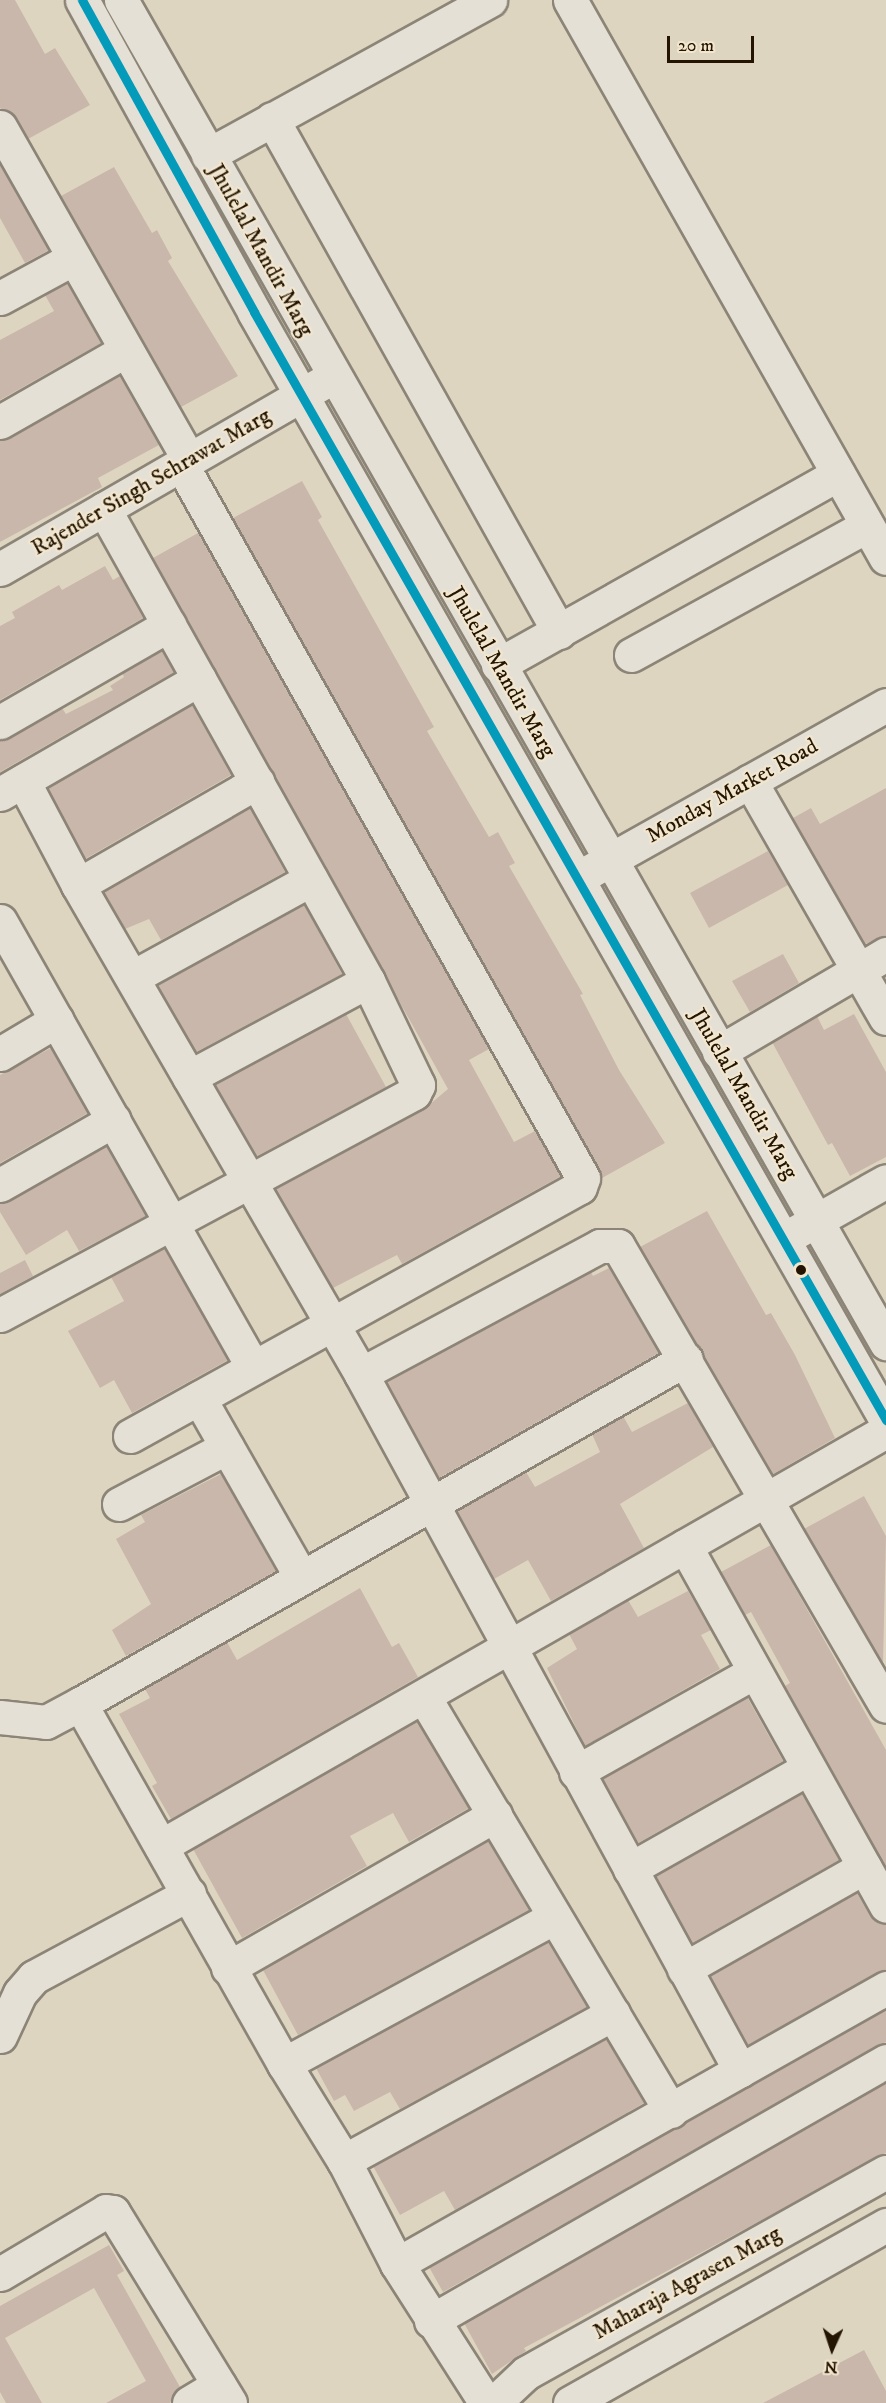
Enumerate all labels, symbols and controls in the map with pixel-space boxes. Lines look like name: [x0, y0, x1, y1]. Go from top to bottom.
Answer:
scale bar: [670, 24, 757, 62]
text: 20 m: [678, 35, 714, 57]
street label: Jhulelal Mandir Marg: [203, 159, 319, 341]
street label: Rajender Singh Sehrawat Marg: [27, 403, 275, 561]
street label: Jhulelal Mandir Marg: [442, 582, 562, 762]
street label: Monday Market Road: [642, 733, 822, 849]
street label: Jhulelal Mandir Marg: [684, 1004, 804, 1184]
unlabelled marker: [795, 1264, 807, 1276]
street label: Maharaja Agrasen Marg: [589, 2220, 785, 2346]
north arrow: [802, 2319, 862, 2379]
text: N: [824, 2357, 838, 2377]

